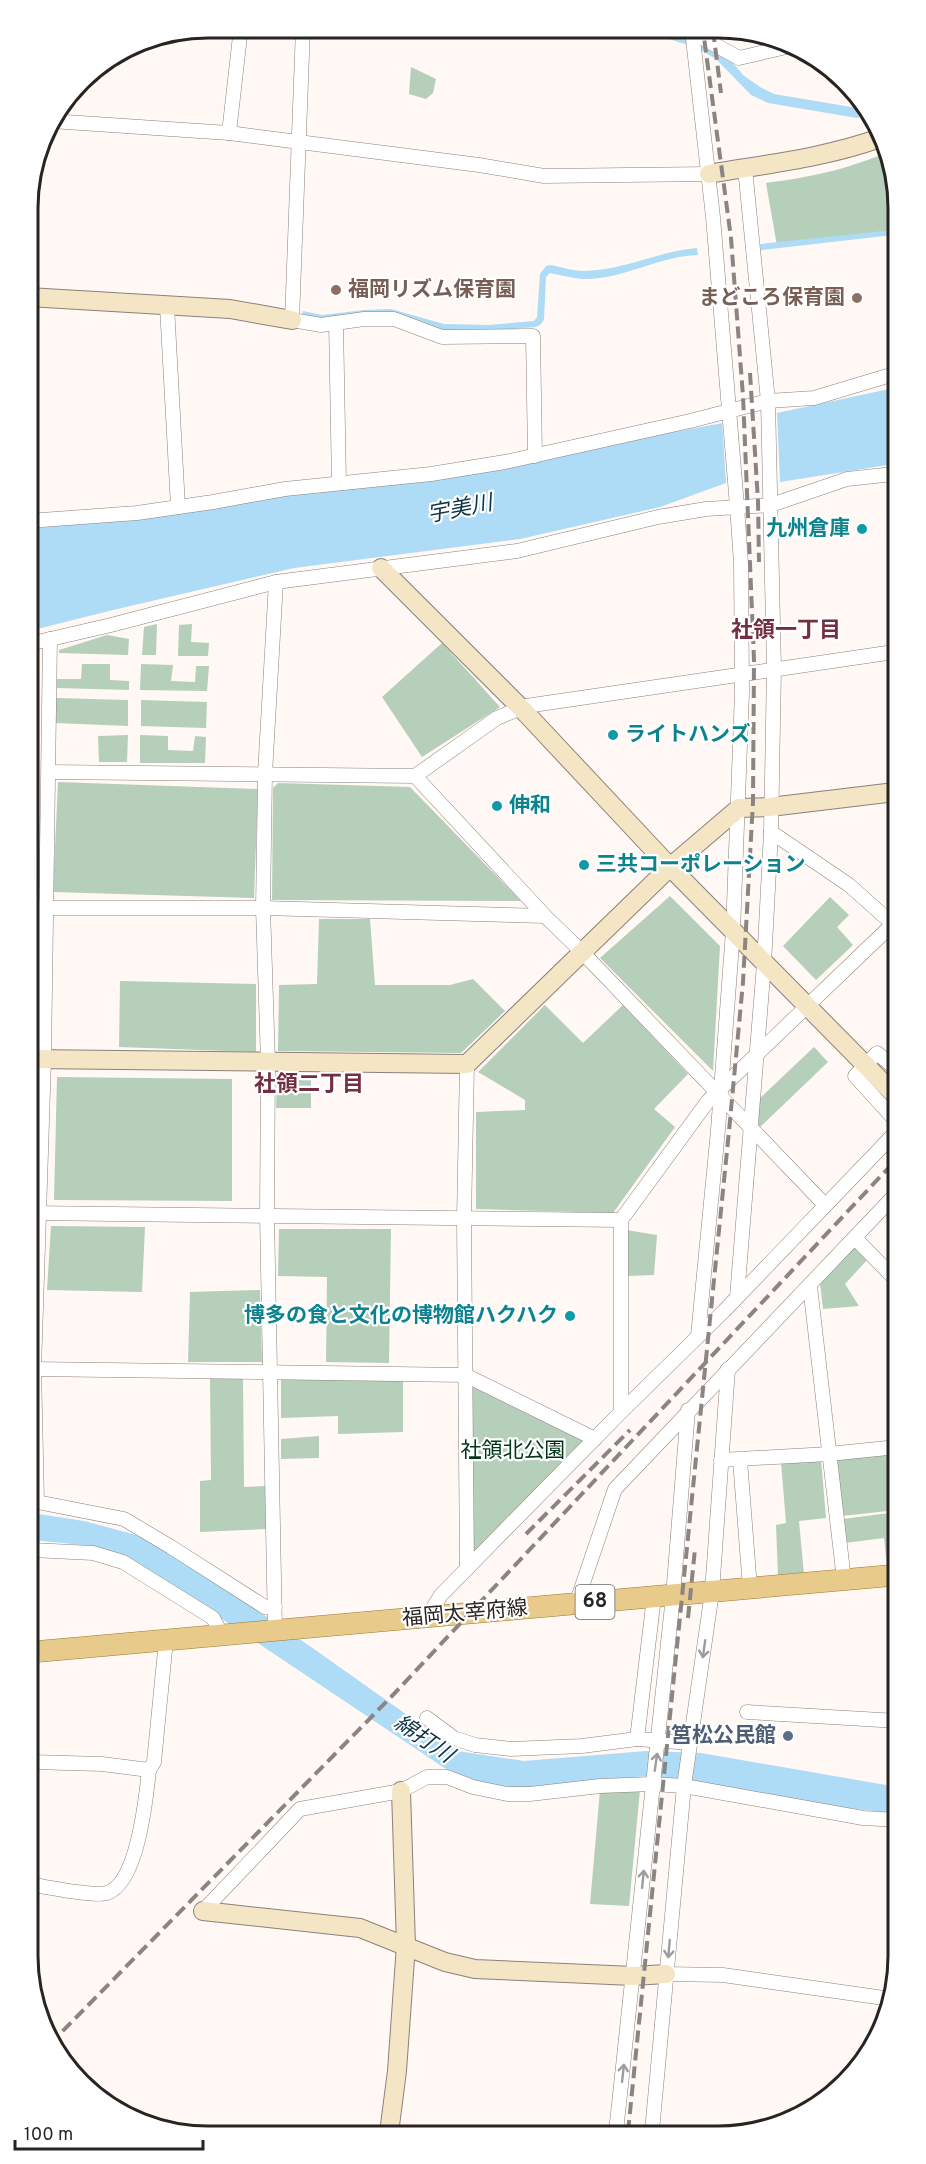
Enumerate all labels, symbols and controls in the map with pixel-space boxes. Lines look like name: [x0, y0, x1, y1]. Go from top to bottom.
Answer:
place label: 福岡リズム保育園: [348, 277, 516, 304]
marker: 福岡リズム保育園: [329, 283, 343, 297]
place label: まどころ保育園: [699, 285, 845, 312]
marker: まどころ保育園: [850, 291, 864, 305]
water label: 宇美川: [425, 490, 497, 530]
place label: 九州倉庫: [766, 516, 850, 543]
marker: 九州倉庫: [855, 522, 869, 536]
district label: 社領一丁目: [731, 618, 841, 645]
place label: ライトハンズ: [625, 722, 751, 749]
marker: ライトハンズ: [606, 728, 620, 742]
place label: 伸和: [509, 793, 551, 820]
marker: 伸和: [490, 799, 504, 813]
place label: 三共コーポレーション: [596, 852, 806, 879]
marker: 三共コーポレーション: [577, 858, 591, 872]
district label: 社領二丁目: [254, 1072, 364, 1099]
place label: 博多の食と文化の博物館ハクハク: [244, 1303, 558, 1330]
marker: 博多の食と文化の博物館ハクハク: [563, 1309, 577, 1323]
park label: 社領北公園: [461, 1438, 566, 1465]
road number: 68: [576, 1585, 614, 1619]
street label: 福岡太宰府線: [401, 1595, 529, 1633]
one-way arrow: [698, 1639, 709, 1659]
water label: 綿打川: [388, 1710, 460, 1771]
place label: 筥松公民館: [671, 1723, 776, 1750]
marker: 筥松公民館: [781, 1729, 795, 1743]
one-way arrow: [650, 1753, 661, 1773]
one-way arrow: [638, 1870, 649, 1890]
one-way arrow: [663, 1939, 674, 1959]
one-way arrow: [617, 2064, 628, 2084]
scale bar: [15, 2113, 202, 2151]
text: 100 m: [24, 2124, 73, 2147]

